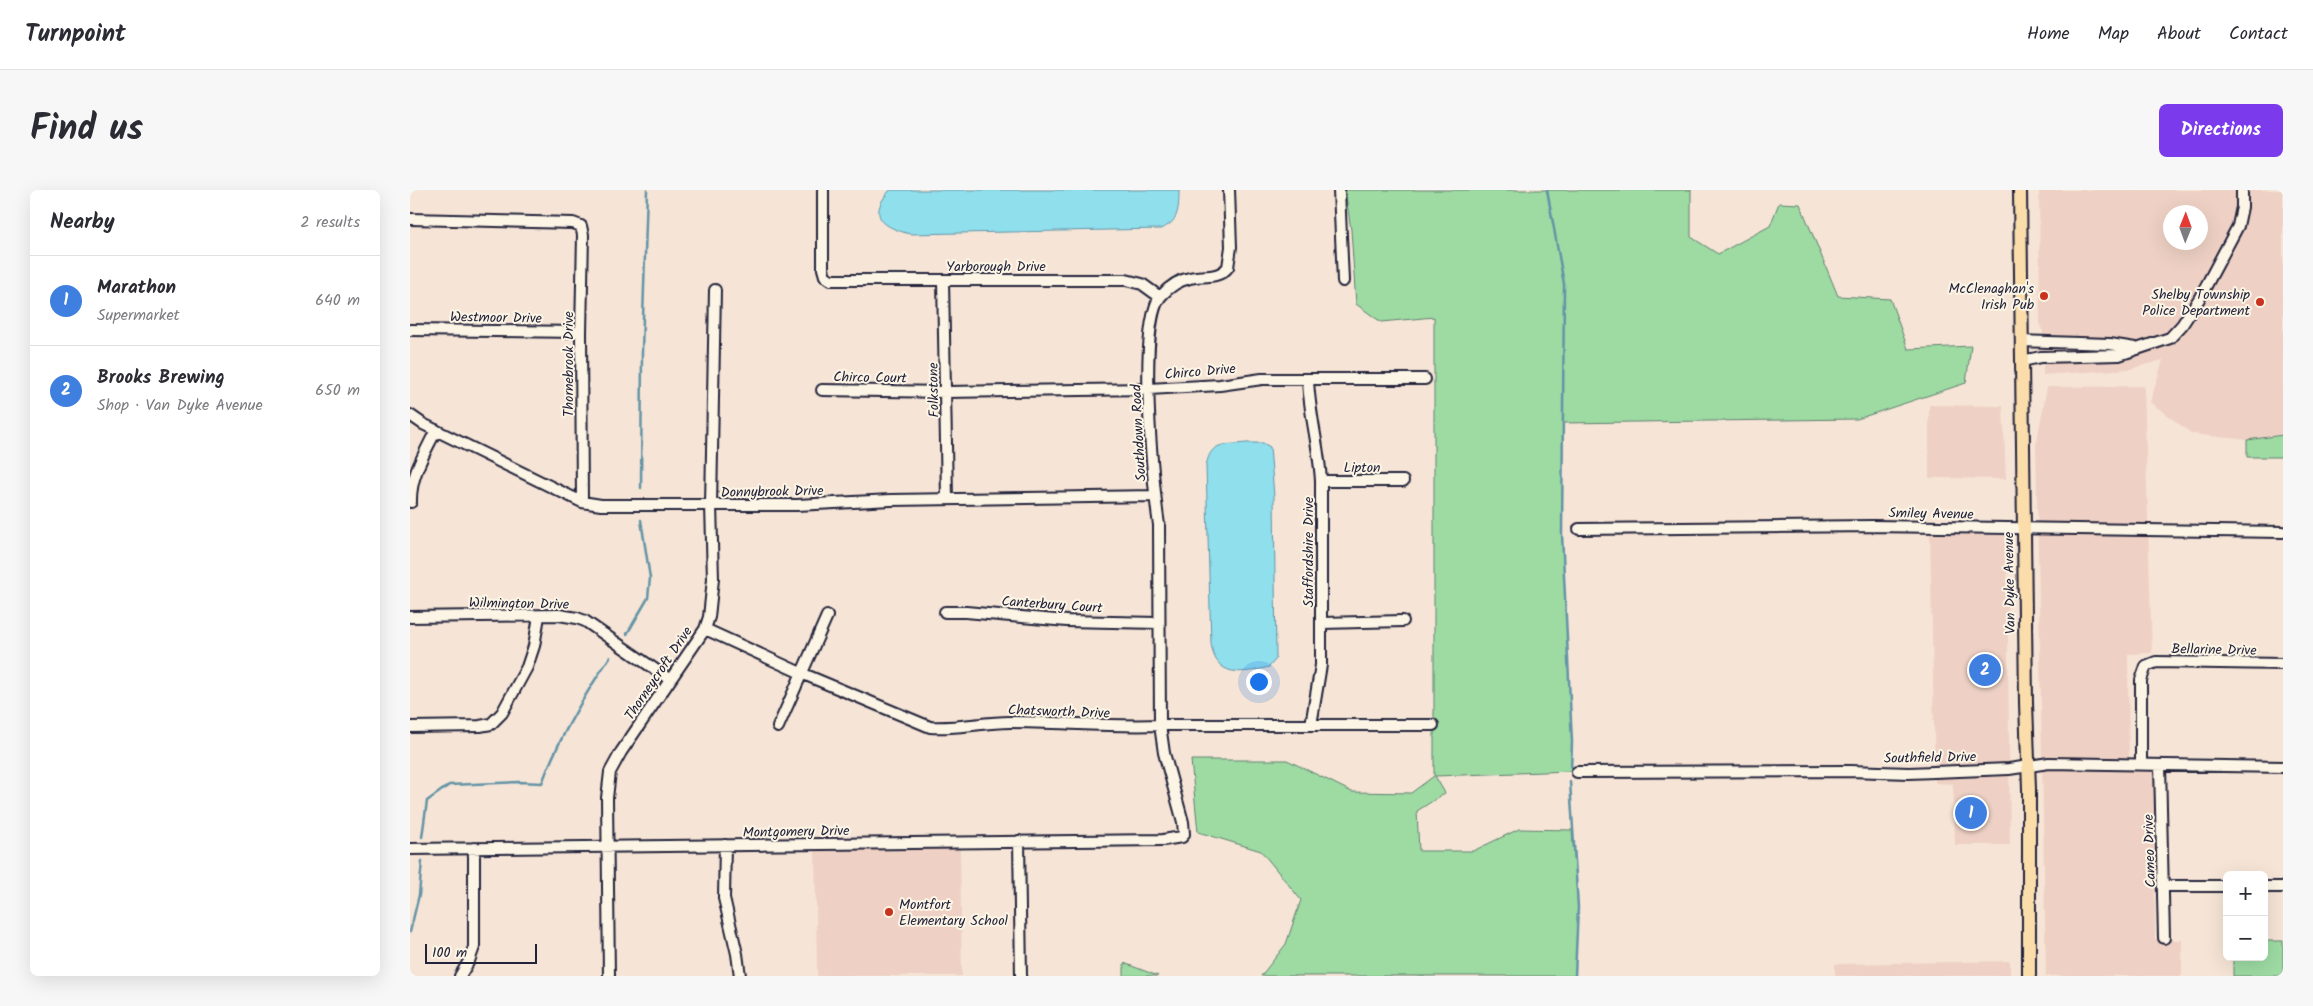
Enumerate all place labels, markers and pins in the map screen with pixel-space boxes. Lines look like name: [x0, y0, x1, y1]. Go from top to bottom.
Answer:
place label: McClenaghan's Irish Pub: [1948, 278, 2035, 316]
place label: Shelby Township Police Department: [2142, 284, 2251, 322]
marker: McClenaghan's Irish Pub: [2038, 290, 2050, 302]
marker: Shelby Township Police Department: [2254, 296, 2266, 308]
pin: 2: [1969, 651, 2001, 689]
pin: 1: [1955, 794, 1987, 832]
place label: Montfort Elementary School: [899, 894, 1008, 932]
marker: Montfort Elementary School: [883, 906, 895, 918]

